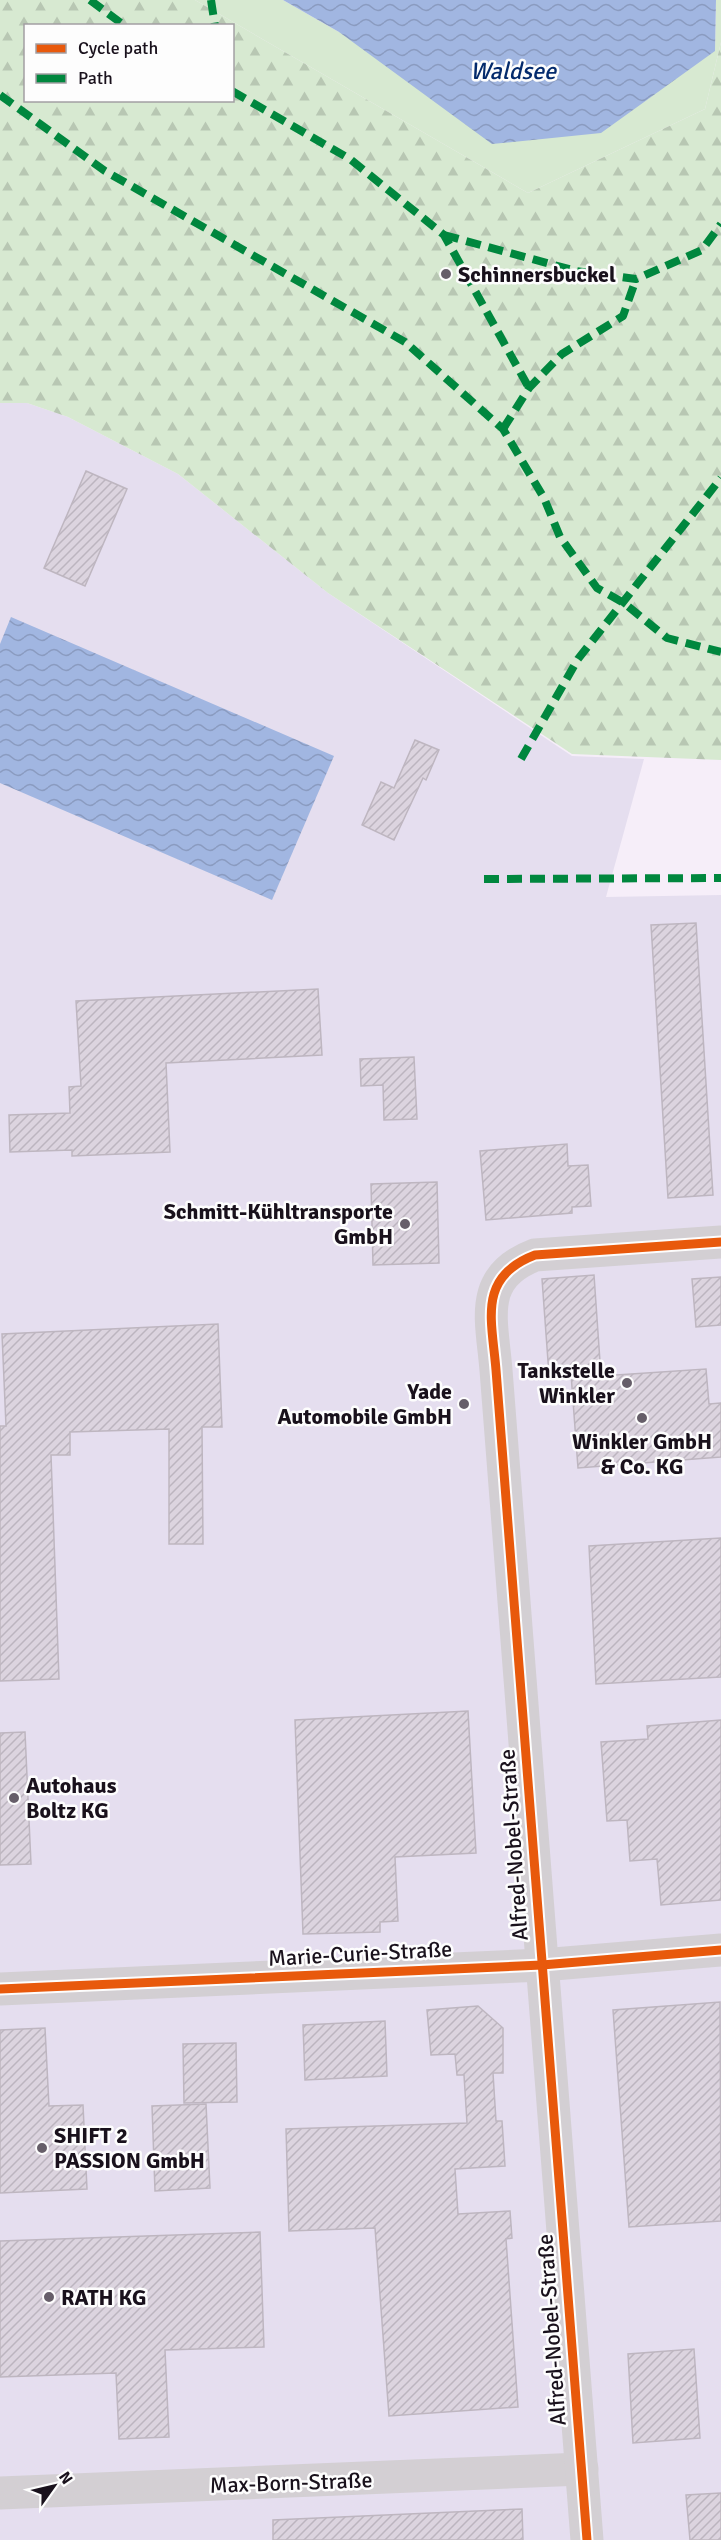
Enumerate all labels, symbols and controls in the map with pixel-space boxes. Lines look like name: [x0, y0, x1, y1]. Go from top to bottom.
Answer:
legend: [24, 24, 234, 102]
text: Cycle path: [78, 37, 158, 59]
water label: Waldsee: [470, 56, 557, 86]
text: Path: [78, 67, 113, 89]
place label: Schinnersbuckel: [458, 261, 616, 288]
marker: Schinnersbuckel: [439, 267, 453, 281]
place label: Schmitt-Kühltransporte GmbH: [164, 1198, 393, 1250]
marker: Schmitt-Kühltransporte GmbH: [398, 1217, 412, 1231]
place label: Tankstelle Winkler: [518, 1357, 615, 1409]
marker: Tankstelle Winkler: [620, 1376, 634, 1390]
place label: Yade Automobile GmbH: [278, 1378, 452, 1430]
marker: Yade Automobile GmbH: [457, 1397, 471, 1411]
marker: Winkler GmbH & Co. KG: [635, 1411, 649, 1425]
place label: Winkler GmbH & Co. KG: [572, 1428, 712, 1480]
street label: Alfred-Nobel-Straße: [493, 1748, 534, 1942]
place label: Autohaus Boltz KG: [26, 1772, 117, 1824]
marker: Autohaus Boltz KG: [7, 1791, 21, 1805]
street label: Marie-Curie-Straße: [267, 1935, 453, 1972]
place label: SHIFT 2 PASSION GmbH: [54, 2122, 205, 2174]
marker: SHIFT 2 PASSION GmbH: [35, 2141, 49, 2155]
street label: Alfred-Nobel-Straße: [531, 2233, 572, 2427]
place label: RATH KG: [61, 2284, 146, 2311]
marker: RATH KG: [42, 2290, 56, 2304]
north arrow: [24, 2456, 84, 2516]
street label: Max-Born-Straße: [209, 2466, 373, 2499]
text: N: [54, 2468, 77, 2488]

